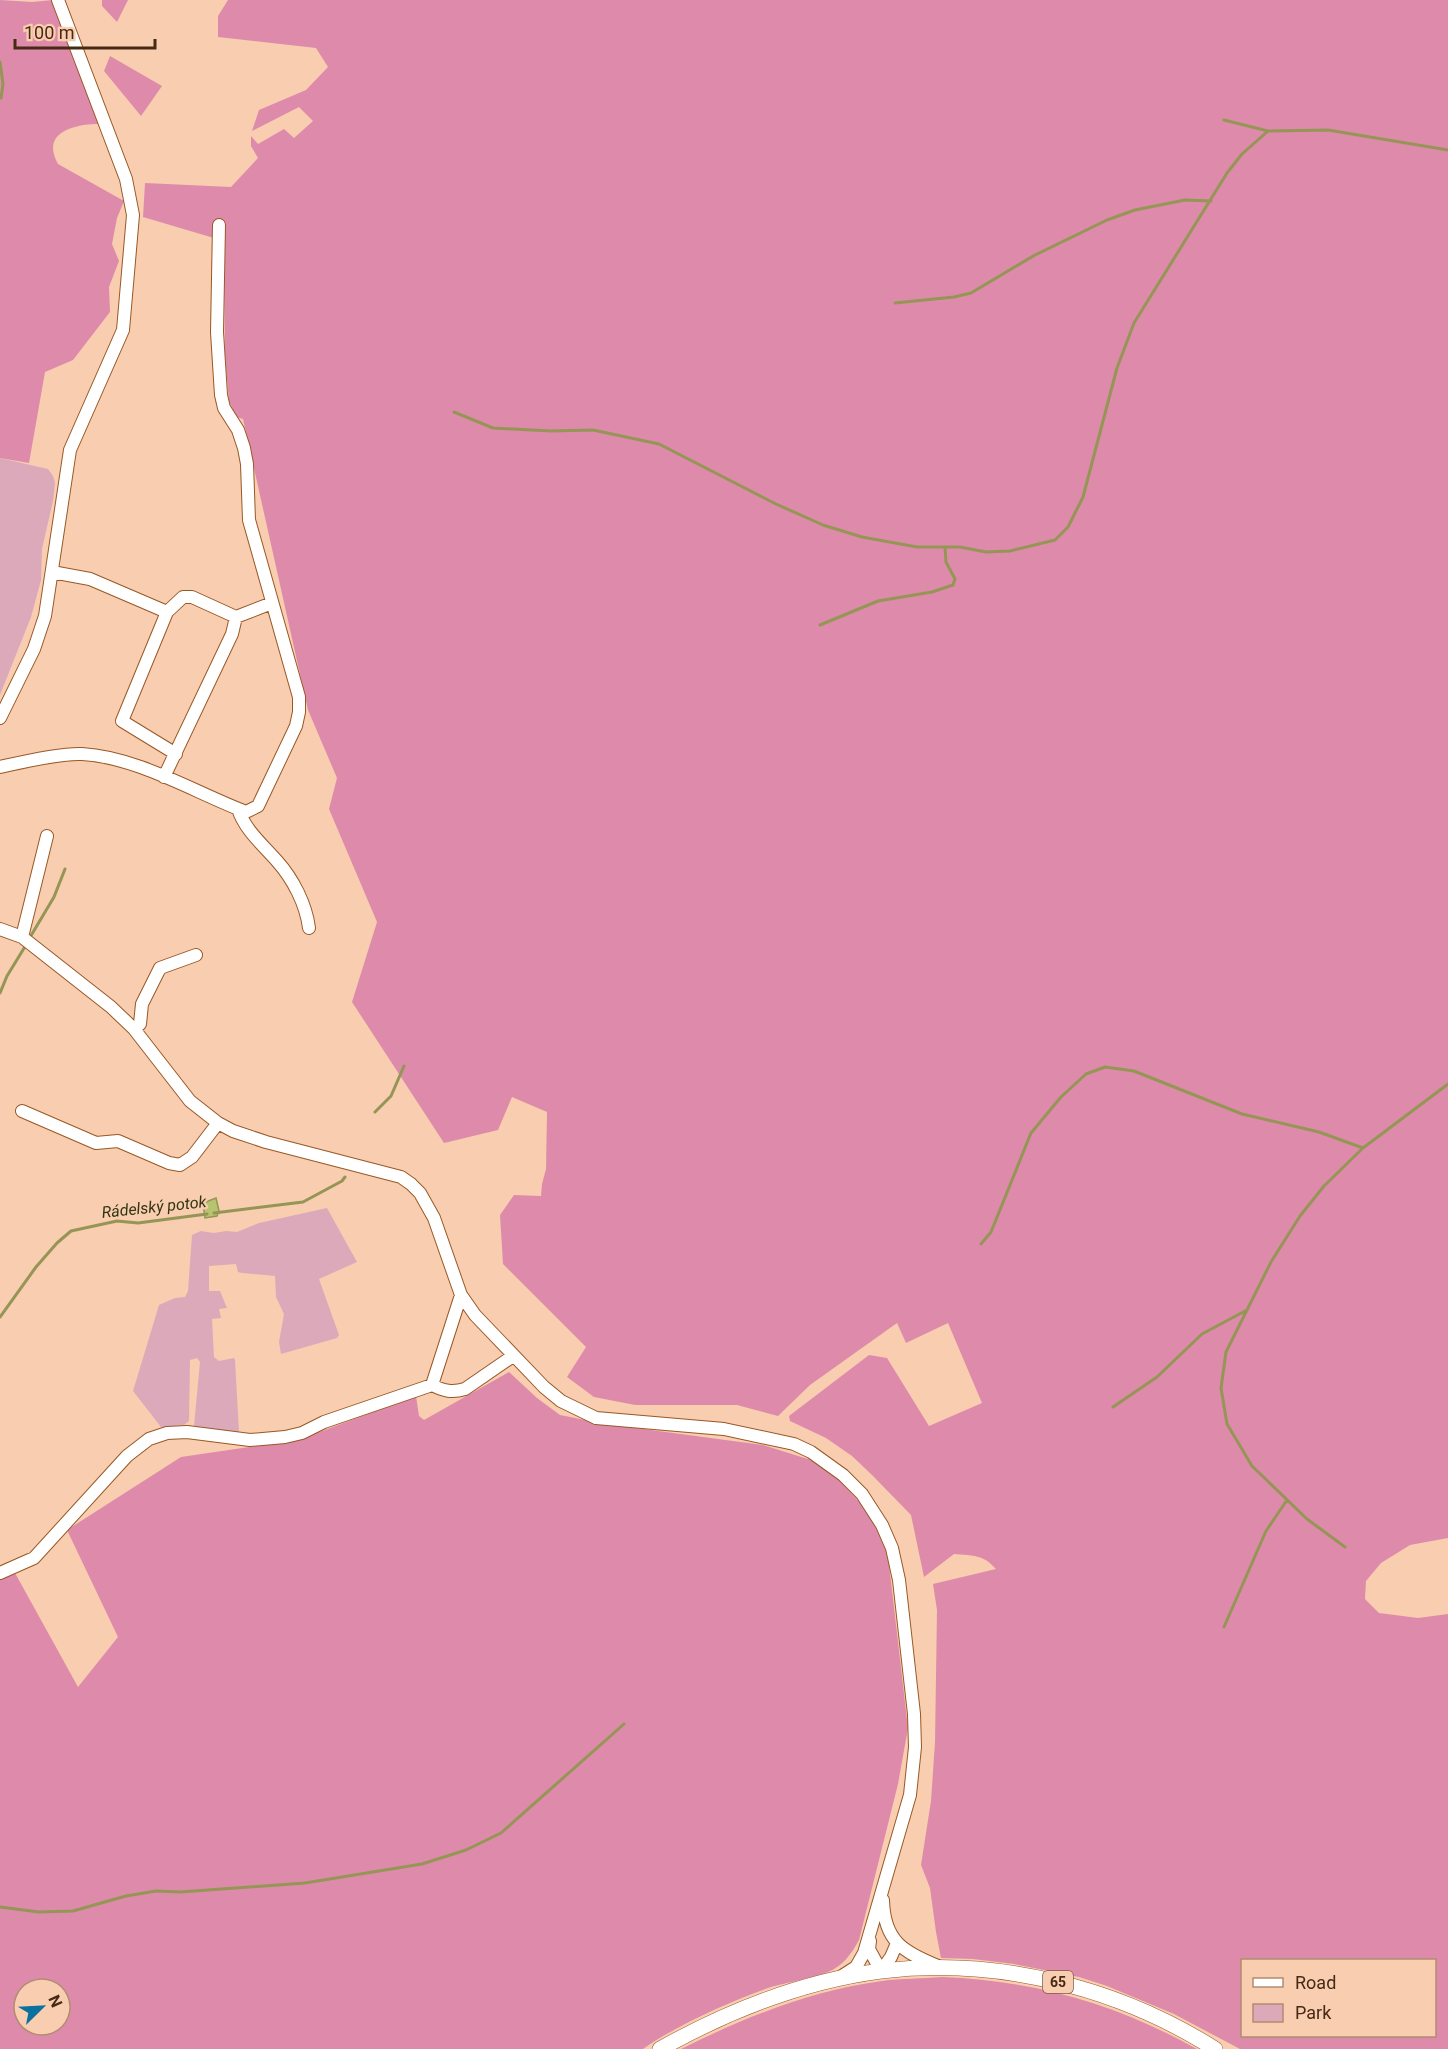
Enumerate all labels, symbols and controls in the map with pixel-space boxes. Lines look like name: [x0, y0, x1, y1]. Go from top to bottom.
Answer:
scale bar: [15, 12, 154, 50]
text: 100 m: [24, 22, 75, 43]
water label: Rádelský potok: [101, 1192, 208, 1222]
legend: [1241, 1959, 1436, 2037]
road number: 65: [1043, 1971, 1073, 1993]
text: Road: [1295, 1972, 1336, 1993]
north arrow: [12, 1977, 72, 2037]
text: N: [44, 1992, 66, 2010]
text: Park: [1295, 2002, 1332, 2023]

